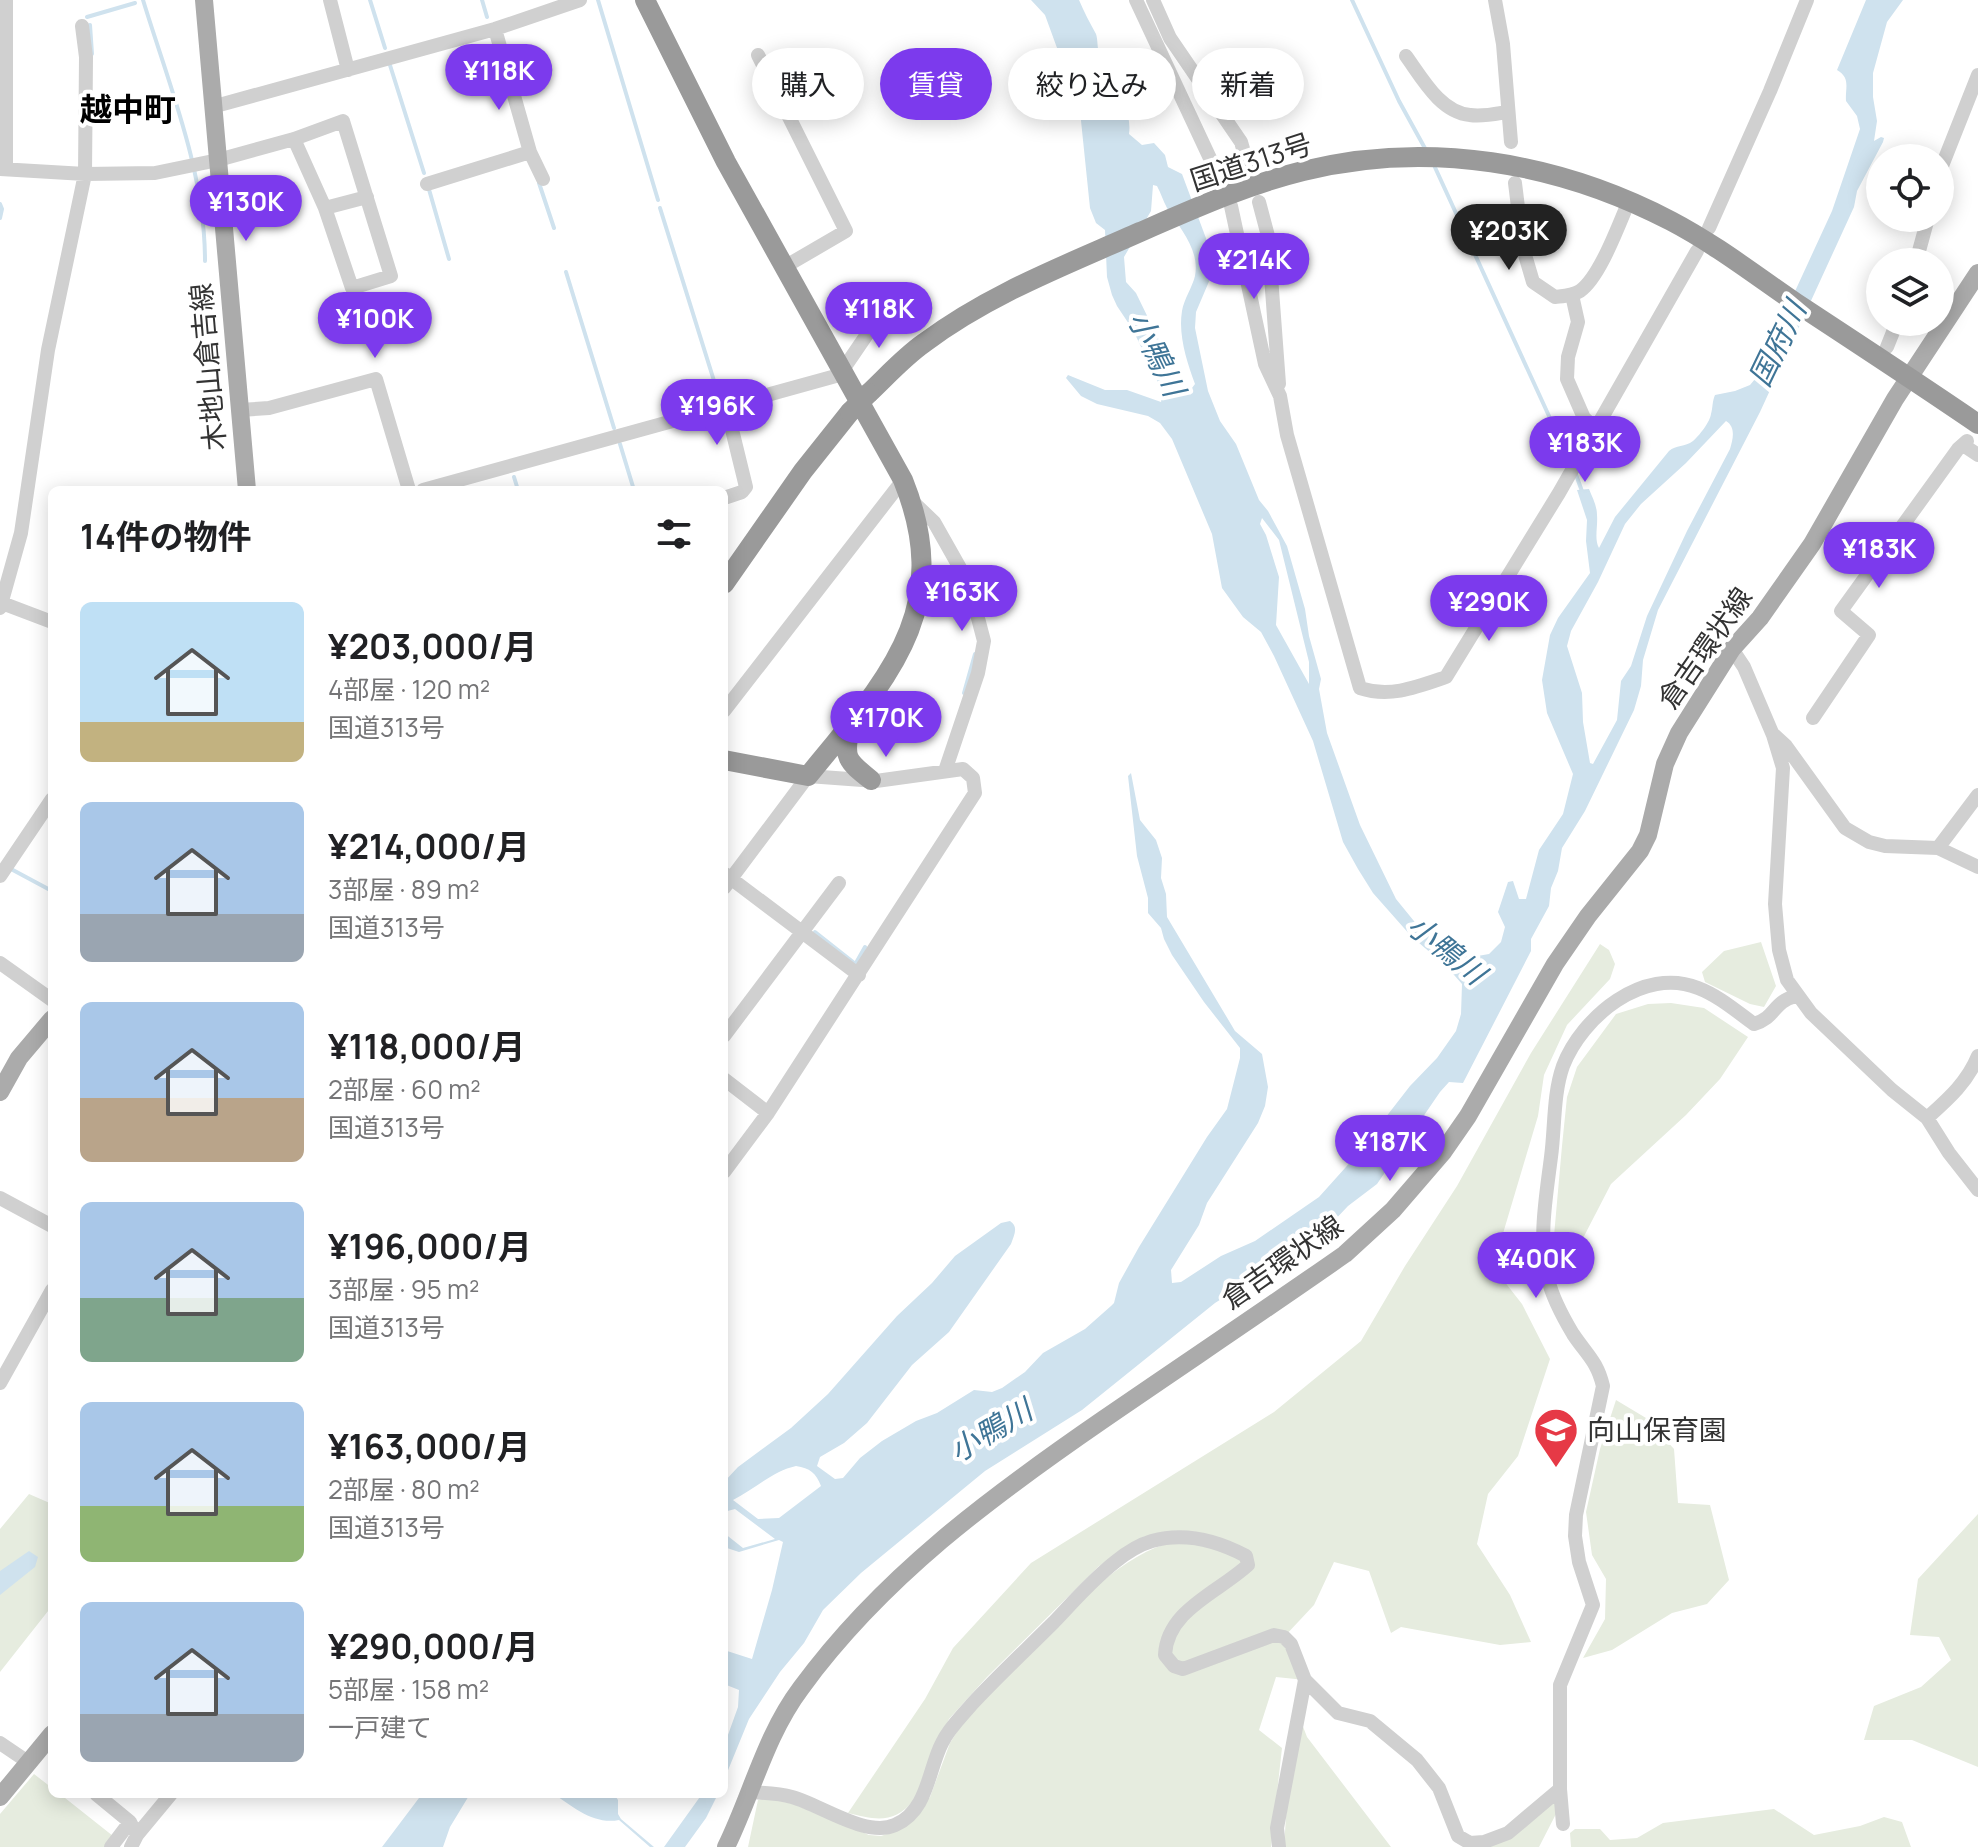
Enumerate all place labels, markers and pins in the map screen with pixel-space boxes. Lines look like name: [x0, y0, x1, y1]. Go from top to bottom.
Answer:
pin: ¥118K: [443, 44, 555, 112]
pin: ¥130K: [190, 175, 302, 243]
pin: ¥203K: [1453, 204, 1565, 272]
pin: ¥214K: [1198, 233, 1310, 301]
pin: ¥118K: [823, 282, 935, 350]
pin: ¥100K: [319, 292, 431, 360]
pin: ¥196K: [661, 379, 773, 447]
pin: ¥183K: [1529, 416, 1641, 484]
pin: ¥183K: [1823, 522, 1935, 590]
pin: ¥163K: [906, 565, 1018, 633]
pin: ¥290K: [1433, 575, 1545, 643]
pin: ¥170K: [830, 691, 942, 759]
pin: ¥187K: [1334, 1115, 1446, 1183]
pin: ¥400K: [1480, 1232, 1592, 1300]
school or university icon: 向山保育園: [1532, 1406, 1580, 1469]
place label: 向山保育園: [1587, 1410, 1727, 1448]

